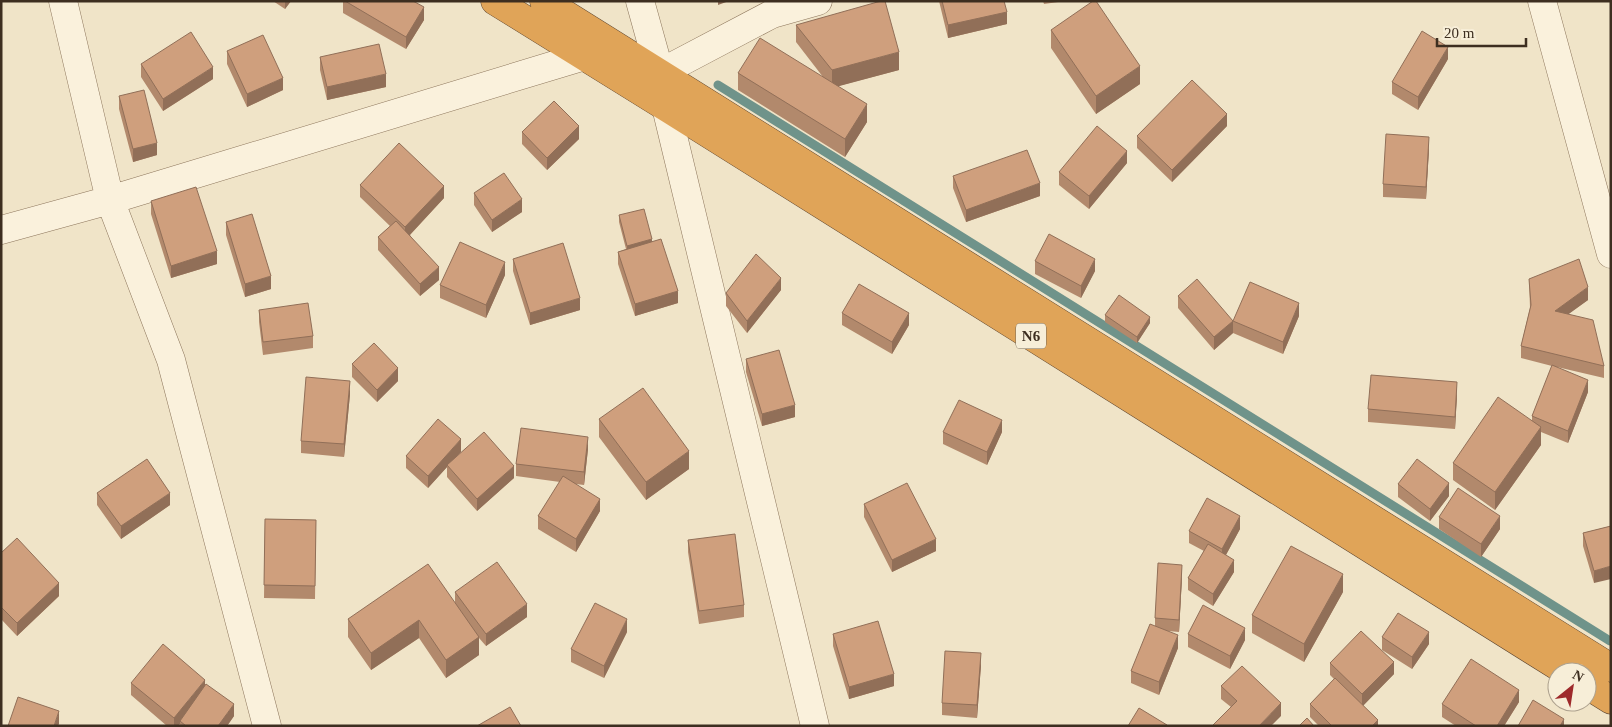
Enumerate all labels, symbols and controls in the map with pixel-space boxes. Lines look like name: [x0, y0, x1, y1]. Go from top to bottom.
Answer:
scale bar: [1437, 15, 1526, 47]
text: 20 m: [1444, 25, 1475, 41]
road number: N6: [1016, 324, 1046, 348]
north arrow: [1547, 662, 1597, 712]
text: N: [1570, 667, 1586, 685]

